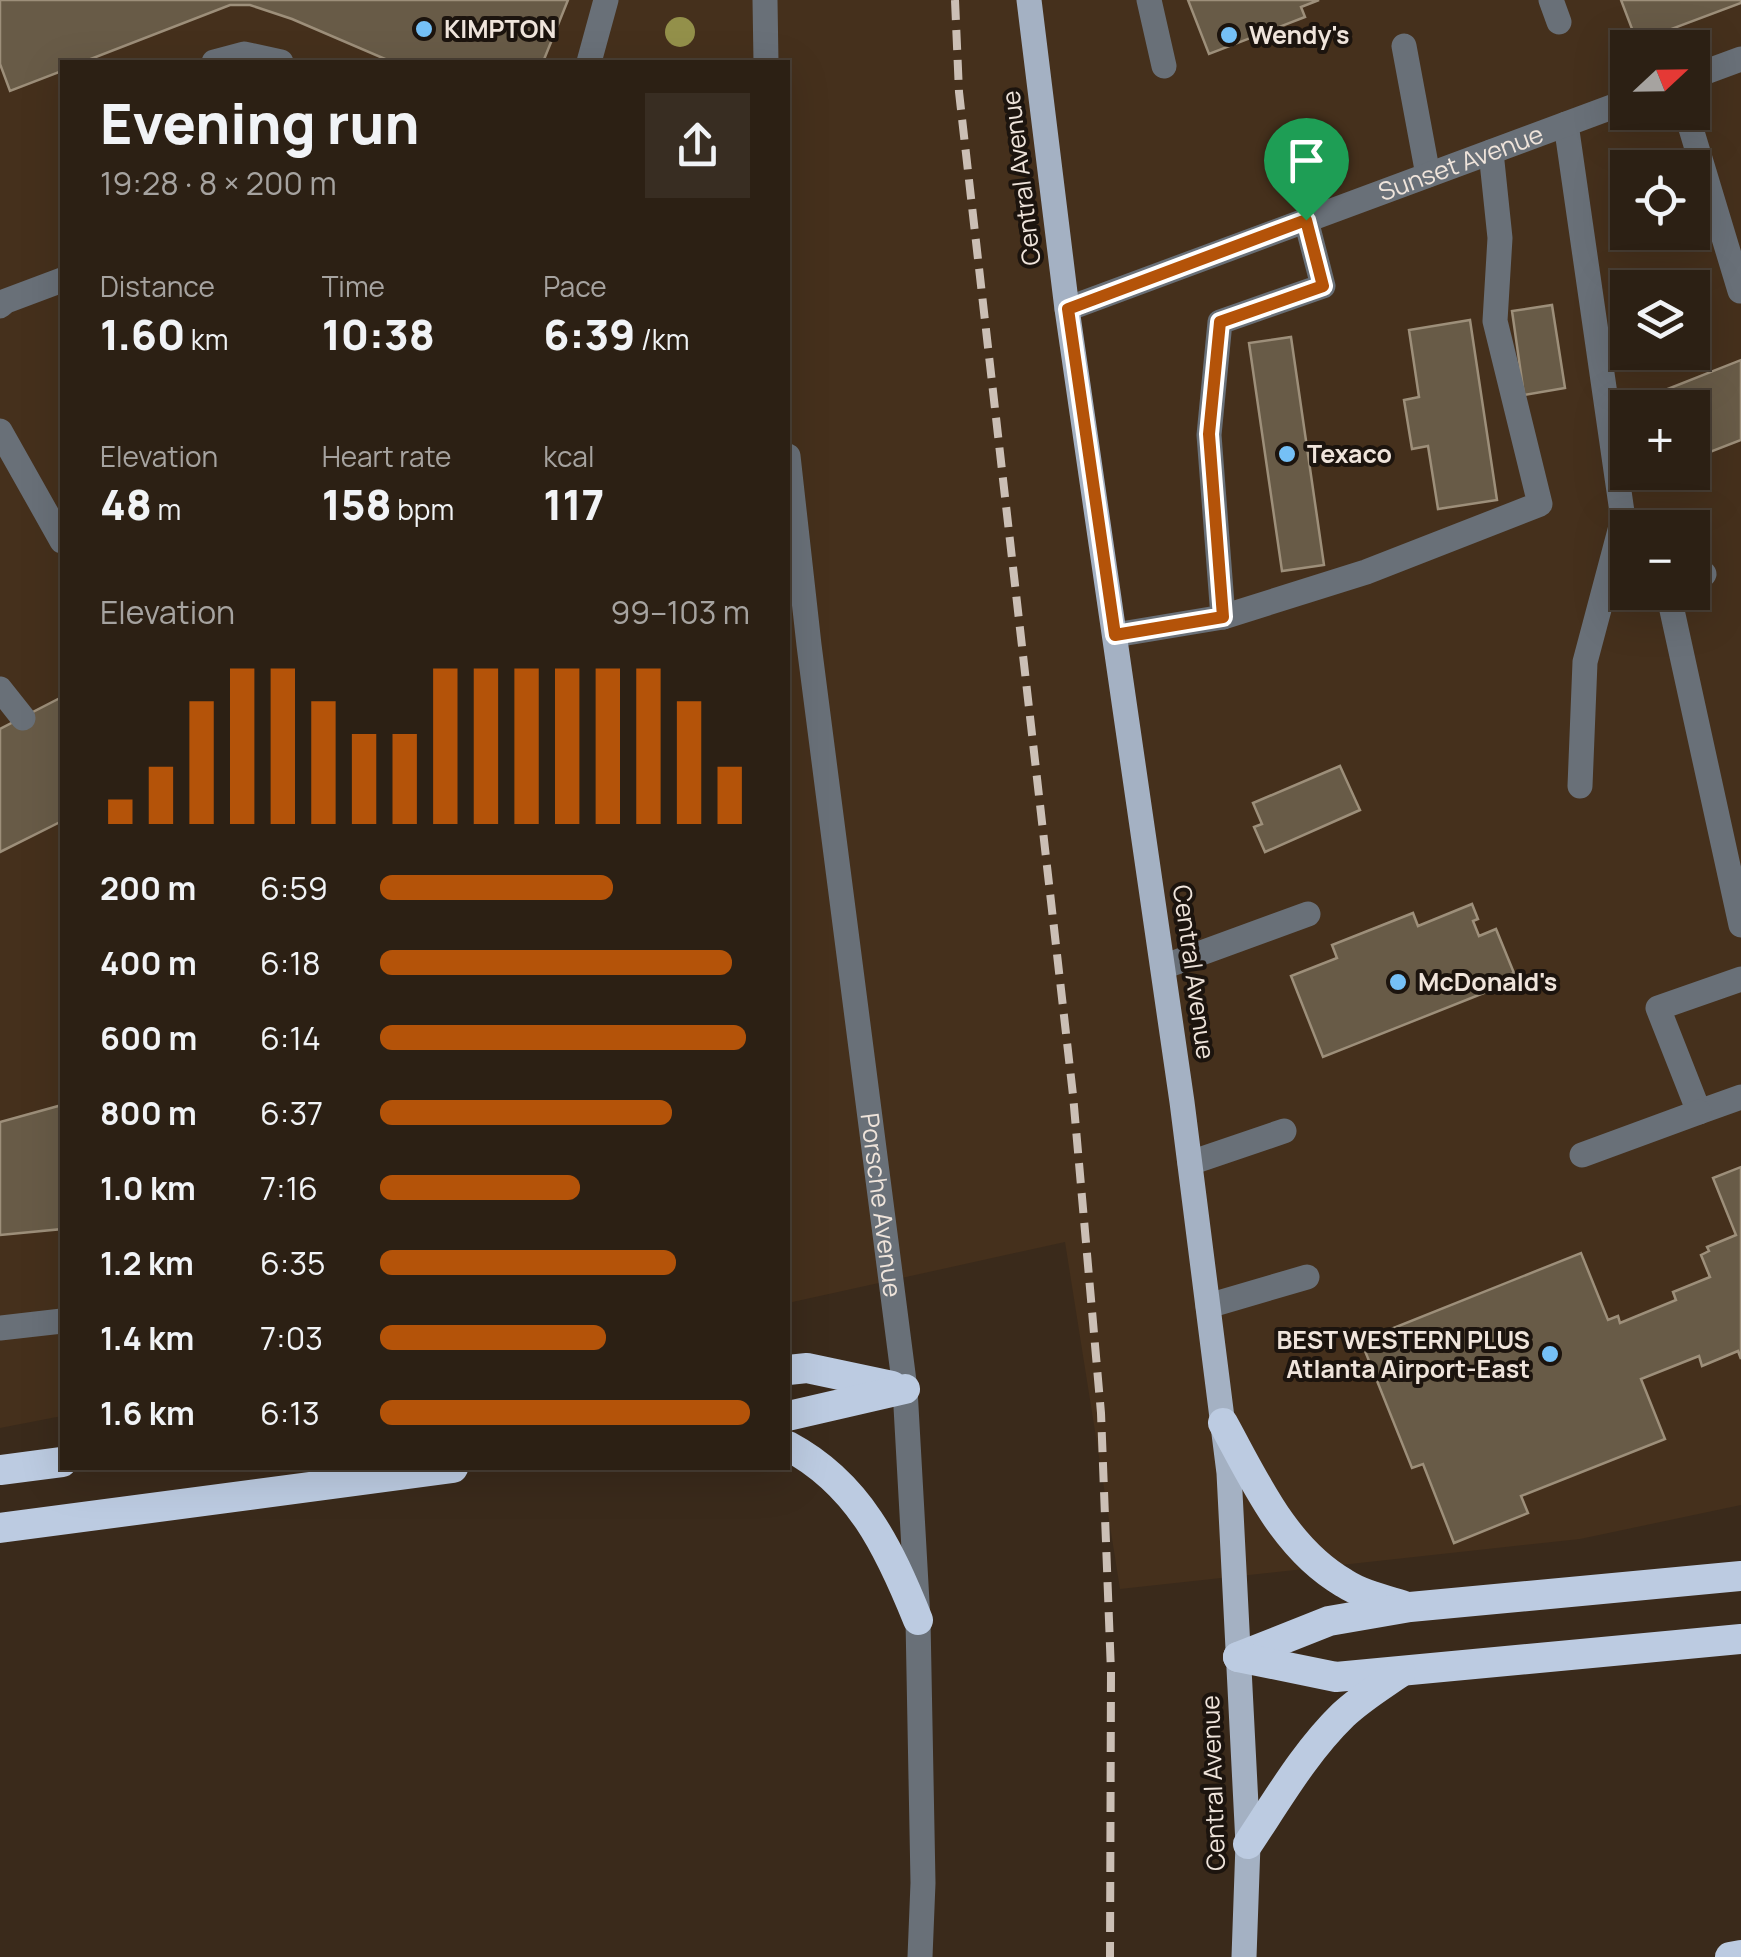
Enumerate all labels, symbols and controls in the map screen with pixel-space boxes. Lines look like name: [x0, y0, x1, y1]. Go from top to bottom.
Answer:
place label: KIMPTON: [444, 11, 556, 46]
place label: Wendy's: [1249, 17, 1349, 52]
marker: KIMPTON: [413, 18, 435, 40]
marker: Wendy's: [1218, 24, 1240, 46]
north arrow: [1610, 30, 1710, 130]
map controls: [1610, 30, 1710, 610]
text: Evening run: [100, 85, 419, 161]
street label: Central Avenue: [992, 89, 1049, 267]
button: share: [645, 93, 750, 198]
street label: Sunset Avenue: [1373, 116, 1548, 209]
pin: [1264, 118, 1349, 221]
icon: arrive: [1279, 133, 1334, 188]
button: locate: [1610, 150, 1710, 250]
text: 19:28 · 8 × 200 m: [100, 161, 337, 205]
text: Distance: [100, 267, 215, 305]
text: Time: [322, 267, 385, 305]
text: Pace: [543, 267, 607, 305]
button: layers: [1610, 270, 1710, 370]
text: 1.60: [100, 305, 185, 363]
text: 10:38: [322, 305, 435, 363]
text: 6:39: [543, 305, 635, 363]
text: km: [185, 320, 229, 358]
text: /km: [635, 320, 690, 358]
button: +: [1610, 390, 1710, 490]
place label: Texaco: [1307, 436, 1392, 471]
text: Elevation: [100, 437, 218, 475]
text: Heart rate: [322, 437, 451, 475]
text: kcal: [543, 437, 594, 475]
marker: Texaco: [1276, 443, 1298, 465]
text: 48: [100, 475, 152, 533]
text: 158: [322, 475, 392, 533]
text: 117: [543, 475, 604, 533]
text: m: [152, 490, 181, 528]
text: bpm: [392, 490, 454, 528]
button: −: [1610, 510, 1710, 610]
text: Elevation: [100, 590, 235, 634]
text: 99–103 m: [610, 590, 750, 634]
text: 200 m: [100, 866, 196, 910]
text: 6:59: [260, 866, 328, 910]
street label: Central Avenue: [1165, 882, 1224, 1061]
text: 400 m: [100, 941, 197, 985]
text: 6:18: [260, 941, 320, 985]
place label: McDonald's: [1418, 964, 1557, 999]
marker: McDonald's: [1387, 971, 1409, 993]
text: 600 m: [100, 1016, 197, 1060]
text: 6:14: [260, 1016, 321, 1060]
text: 800 m: [100, 1091, 197, 1135]
text: 6:37: [260, 1091, 323, 1135]
street label: Porsche Avenue: [853, 1111, 911, 1299]
text: 1.0 km: [100, 1166, 196, 1210]
text: 7:16: [260, 1166, 318, 1210]
text: 1.2 km: [100, 1241, 194, 1285]
text: 6:35: [260, 1241, 326, 1285]
text: 1.4 km: [100, 1316, 194, 1360]
text: 7:03: [260, 1316, 323, 1360]
place label: BEST WESTERN PLUS Atlanta Airport-East: [1276, 1322, 1530, 1386]
marker: BEST WESTERN PLUS Atlanta Airport-East: [1539, 1343, 1561, 1365]
text: 1.6 km: [100, 1391, 195, 1435]
text: 6:13: [260, 1391, 320, 1435]
street label: Central Avenue: [1192, 1695, 1233, 1871]

